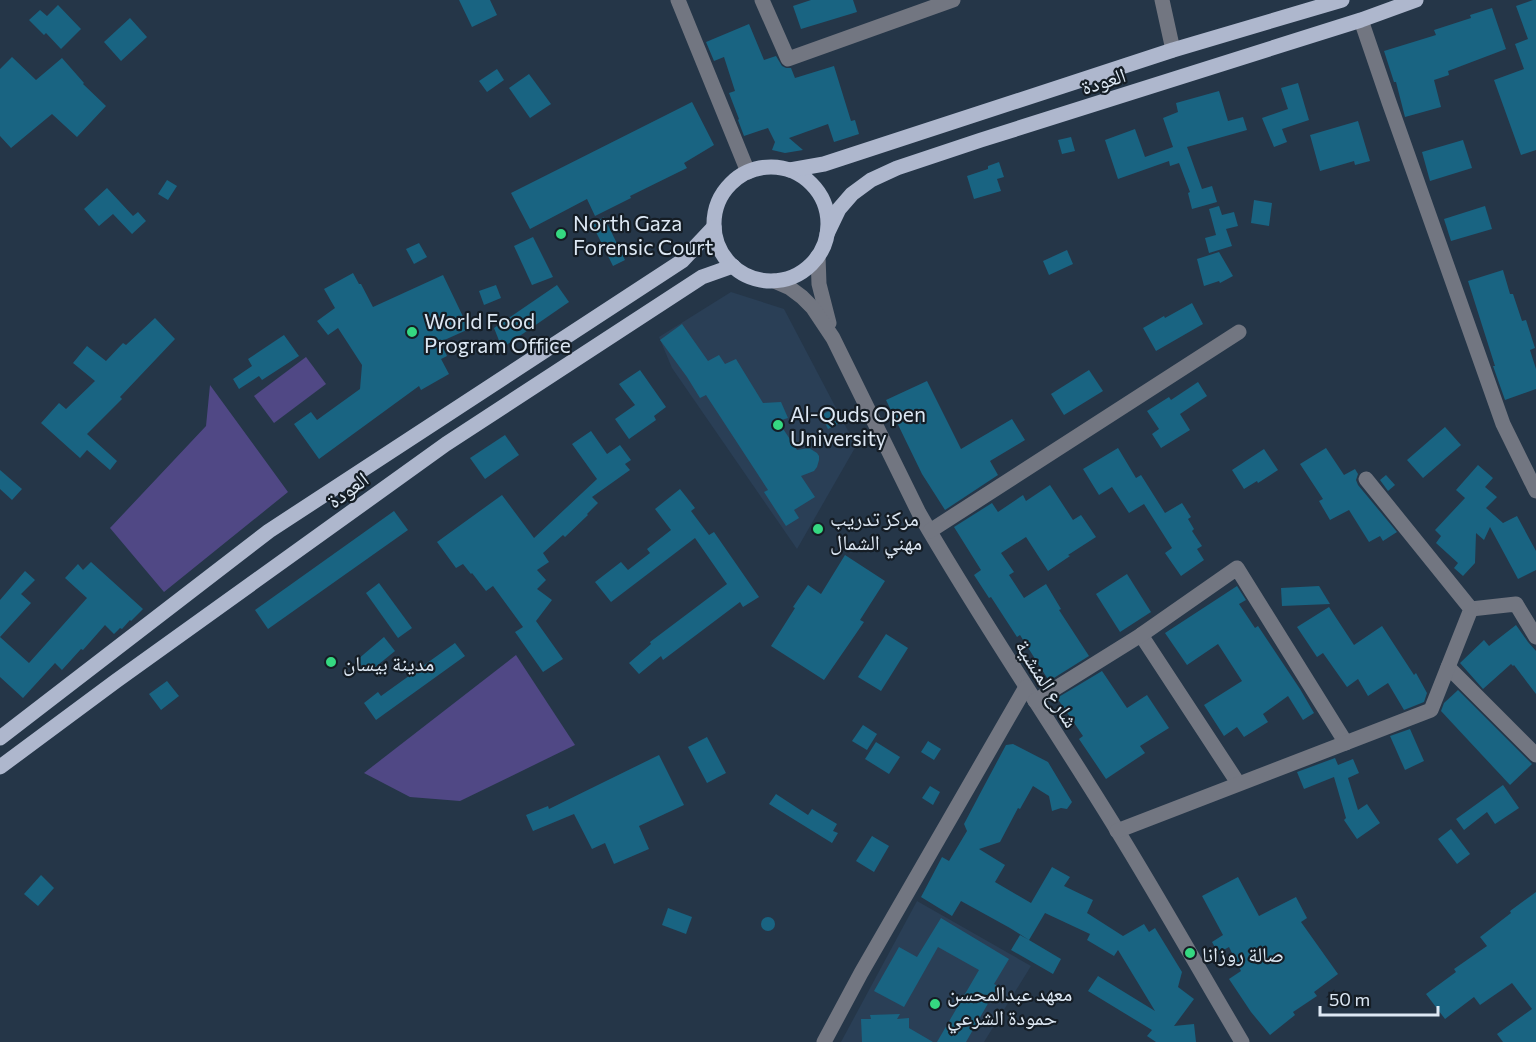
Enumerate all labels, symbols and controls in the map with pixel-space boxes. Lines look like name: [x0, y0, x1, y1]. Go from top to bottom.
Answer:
street label: العودة: [1078, 61, 1128, 99]
place label: North Gaza Forensic Court: [573, 210, 713, 259]
marker: North Gaza Forensic Court: [554, 227, 568, 241]
place label: World Food Program Office: [424, 308, 571, 357]
marker: World Food Program Office: [405, 325, 419, 339]
place label: Al-Quds Open University: [790, 401, 926, 450]
marker: Al-Quds Open University: [771, 418, 785, 432]
street label: العودة: [321, 466, 373, 512]
place label: مركز تدريب مهني الشمال: [830, 505, 922, 559]
marker: مركز تدريب مهني الشمال: [811, 522, 825, 536]
street label: شارع المنشية: [1009, 634, 1085, 733]
place label: مدينة بيسان: [343, 650, 434, 676]
marker: مدينة بيسان: [324, 655, 338, 669]
place label: صالة روزانا: [1202, 941, 1284, 966]
marker: صالة روزانا: [1183, 946, 1197, 960]
scale bar: [1320, 979, 1438, 1017]
place label: معهد عبدالمحسن حمودة الشرعي: [947, 980, 1072, 1034]
text: 50 m: [1329, 988, 1370, 1010]
marker: معهد عبدالمحسن حمودة الشرعي: [928, 997, 942, 1011]

